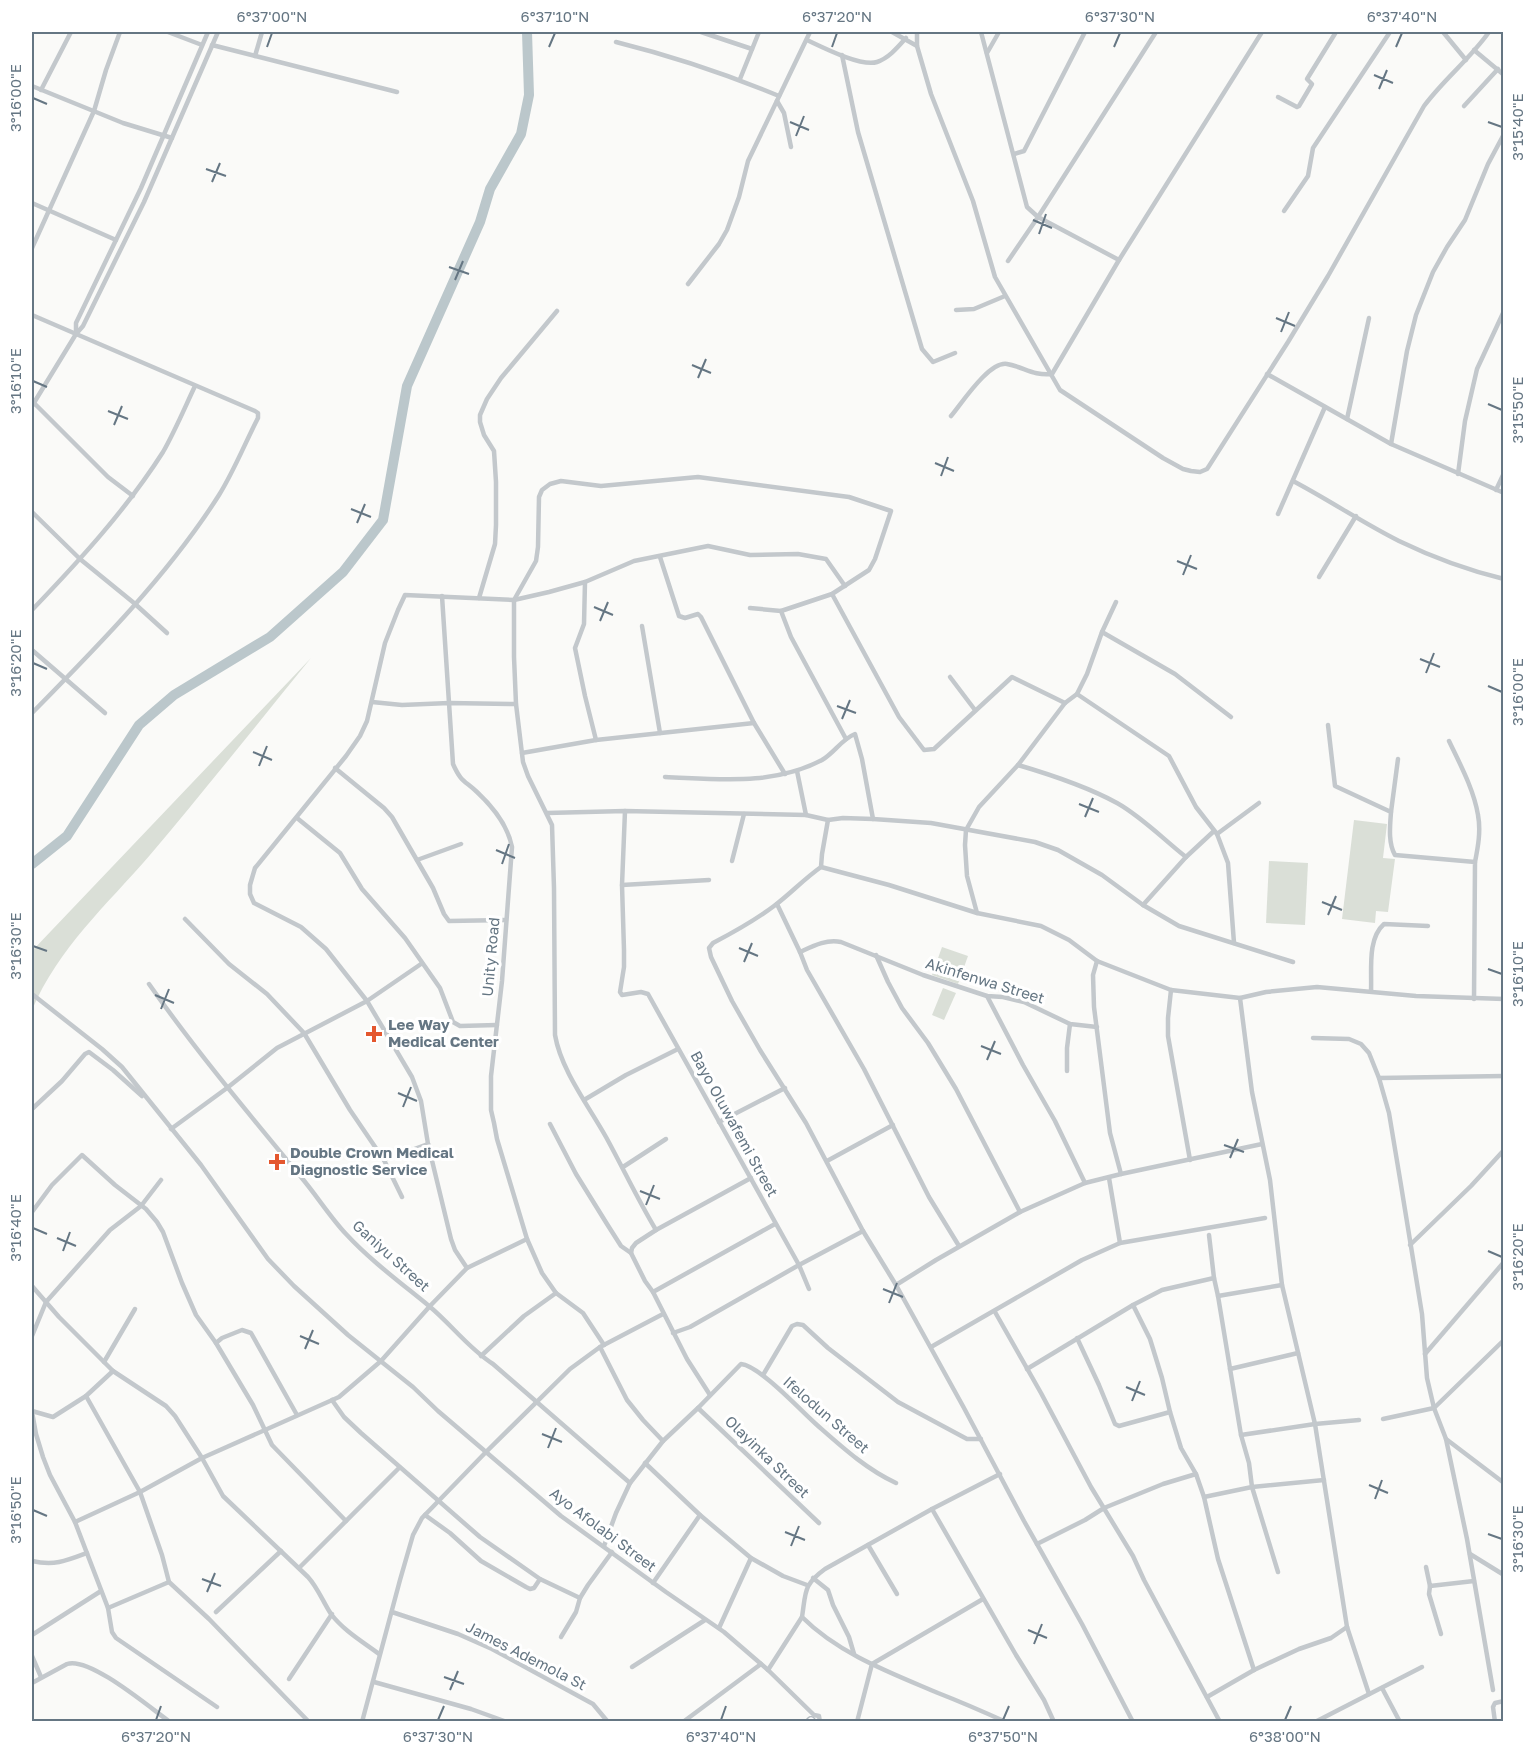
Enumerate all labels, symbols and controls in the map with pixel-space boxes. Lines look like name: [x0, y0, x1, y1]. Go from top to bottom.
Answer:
text: 6°37'00"N: [237, 7, 307, 25]
text: 6°37'10"N: [521, 7, 589, 25]
text: 6°37'20"N: [802, 7, 872, 25]
text: 6°37'30"N: [1085, 7, 1155, 25]
text: 6°37'40"N: [1367, 7, 1437, 25]
text: 3°16'00"E: [6, 64, 24, 132]
text: 3°15'40"E: [1508, 93, 1526, 161]
text: 3°16'10"E: [6, 348, 24, 414]
text: 3°15'50"E: [1508, 377, 1526, 443]
text: 3°16'20"E: [6, 629, 24, 697]
text: 3°16'00"E: [1508, 658, 1526, 726]
text: 3°16'30"E: [6, 912, 24, 980]
street label: Unity Road: [478, 917, 502, 997]
text: 3°16'10"E: [1508, 941, 1526, 1007]
street label: Akinfenwa Street: [924, 953, 1047, 1007]
place label: Lee Way Medical Center: [388, 1015, 499, 1050]
marker: Lee Way Medical Center: [365, 1025, 383, 1043]
street label: Bayo Oluwafemi Street: [687, 1047, 782, 1200]
place label: Double Crown Medical Diagnostic Service: [290, 1143, 454, 1178]
marker: Double Crown Medical Diagnostic Service: [268, 1153, 286, 1171]
text: 3°16'40"E: [6, 1194, 24, 1262]
street label: Ganiyu Street: [349, 1216, 434, 1295]
text: 3°16'20"E: [1508, 1223, 1526, 1291]
street label: Ifelodun Street: [780, 1372, 873, 1456]
street label: Olayinka Street: [722, 1411, 814, 1501]
text: 3°16'50"E: [6, 1476, 24, 1544]
street label: Ayo Afolabi Street: [547, 1483, 660, 1575]
text: 3°16'30"E: [1508, 1505, 1526, 1573]
street label: James Ademola St: [463, 1617, 590, 1693]
text: 6°37'20"N: [121, 1727, 191, 1745]
text: 6°37'30"N: [403, 1727, 473, 1745]
text: 6°37'40"N: [686, 1727, 756, 1745]
text: 6°37'50"N: [968, 1727, 1038, 1745]
text: 6°38'00"N: [1249, 1727, 1321, 1745]

